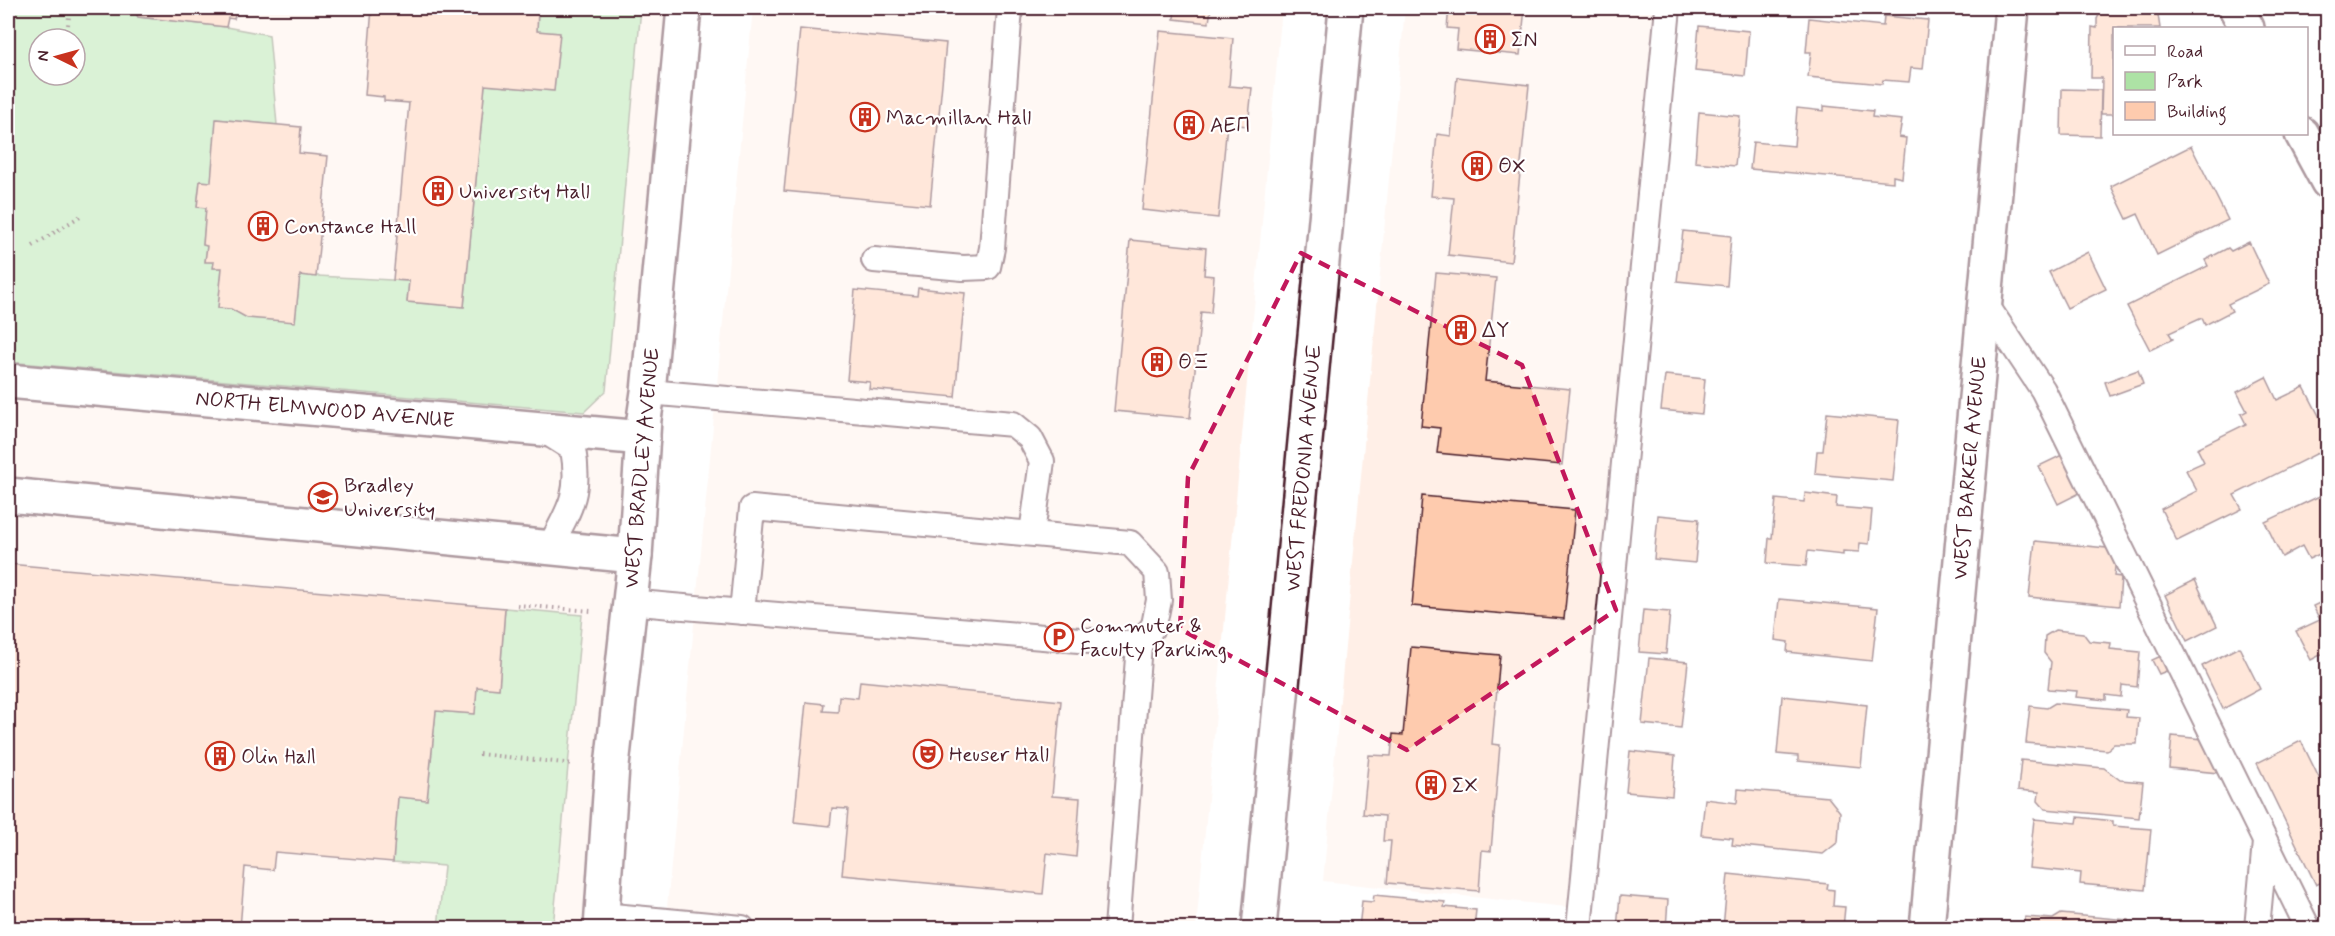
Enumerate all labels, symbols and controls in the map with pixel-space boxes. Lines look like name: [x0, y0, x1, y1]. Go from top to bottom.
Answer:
building icon: ΣΝ: [1474, 23, 1506, 55]
place label: ΣΝ: [1511, 26, 1538, 54]
north arrow: [27, 27, 87, 87]
legend: [2113, 27, 2308, 135]
text: Road: [2167, 40, 2203, 64]
text: N: [33, 50, 54, 62]
text: Park: [2167, 70, 2203, 94]
text: Building: [2167, 100, 2227, 126]
building icon: Macmillan Hall: [849, 101, 881, 133]
place label: Macmillan Hall: [886, 104, 1031, 132]
building icon: ΑΕΠ: [1173, 109, 1205, 141]
place label: ΑΕΠ: [1210, 112, 1250, 140]
building icon: ΘΧ: [1461, 150, 1493, 182]
place label: ΘΧ: [1498, 153, 1525, 181]
building icon: University Hall: [422, 175, 454, 207]
place label: University Hall: [459, 178, 590, 206]
building icon: Constance Hall: [247, 210, 279, 242]
place label: Constance Hall: [284, 213, 416, 241]
building icon: ΔΥ: [1445, 314, 1477, 346]
place label: ΔΥ: [1482, 317, 1509, 345]
street label: WEST FREDONIA AVENUE: [1279, 343, 1329, 593]
building icon: ΘΞ: [1141, 346, 1173, 378]
street label: WEST BRADLEY AVENUE: [618, 347, 666, 589]
place label: ΘΞ: [1178, 349, 1208, 377]
street label: WEST BARKER AVENUE: [1946, 355, 1994, 581]
street label: NORTH ELMWOOD AVENUE: [194, 385, 456, 435]
place label: Bradley University: [344, 472, 435, 524]
school or university icon: Bradley University: [307, 481, 339, 513]
place label: Commuter & Faculty Parking: [1080, 612, 1227, 664]
parking icon: Commuter & Faculty Parking: [1043, 621, 1075, 653]
theatre icon: Heuser Hall: [912, 738, 944, 770]
building icon: Olin Hall: [204, 740, 236, 772]
place label: Heuser Hall: [949, 741, 1049, 769]
place label: Olin Hall: [241, 743, 316, 771]
building icon: ΣΧ: [1415, 769, 1447, 801]
place label: ΣΧ: [1452, 772, 1478, 800]

